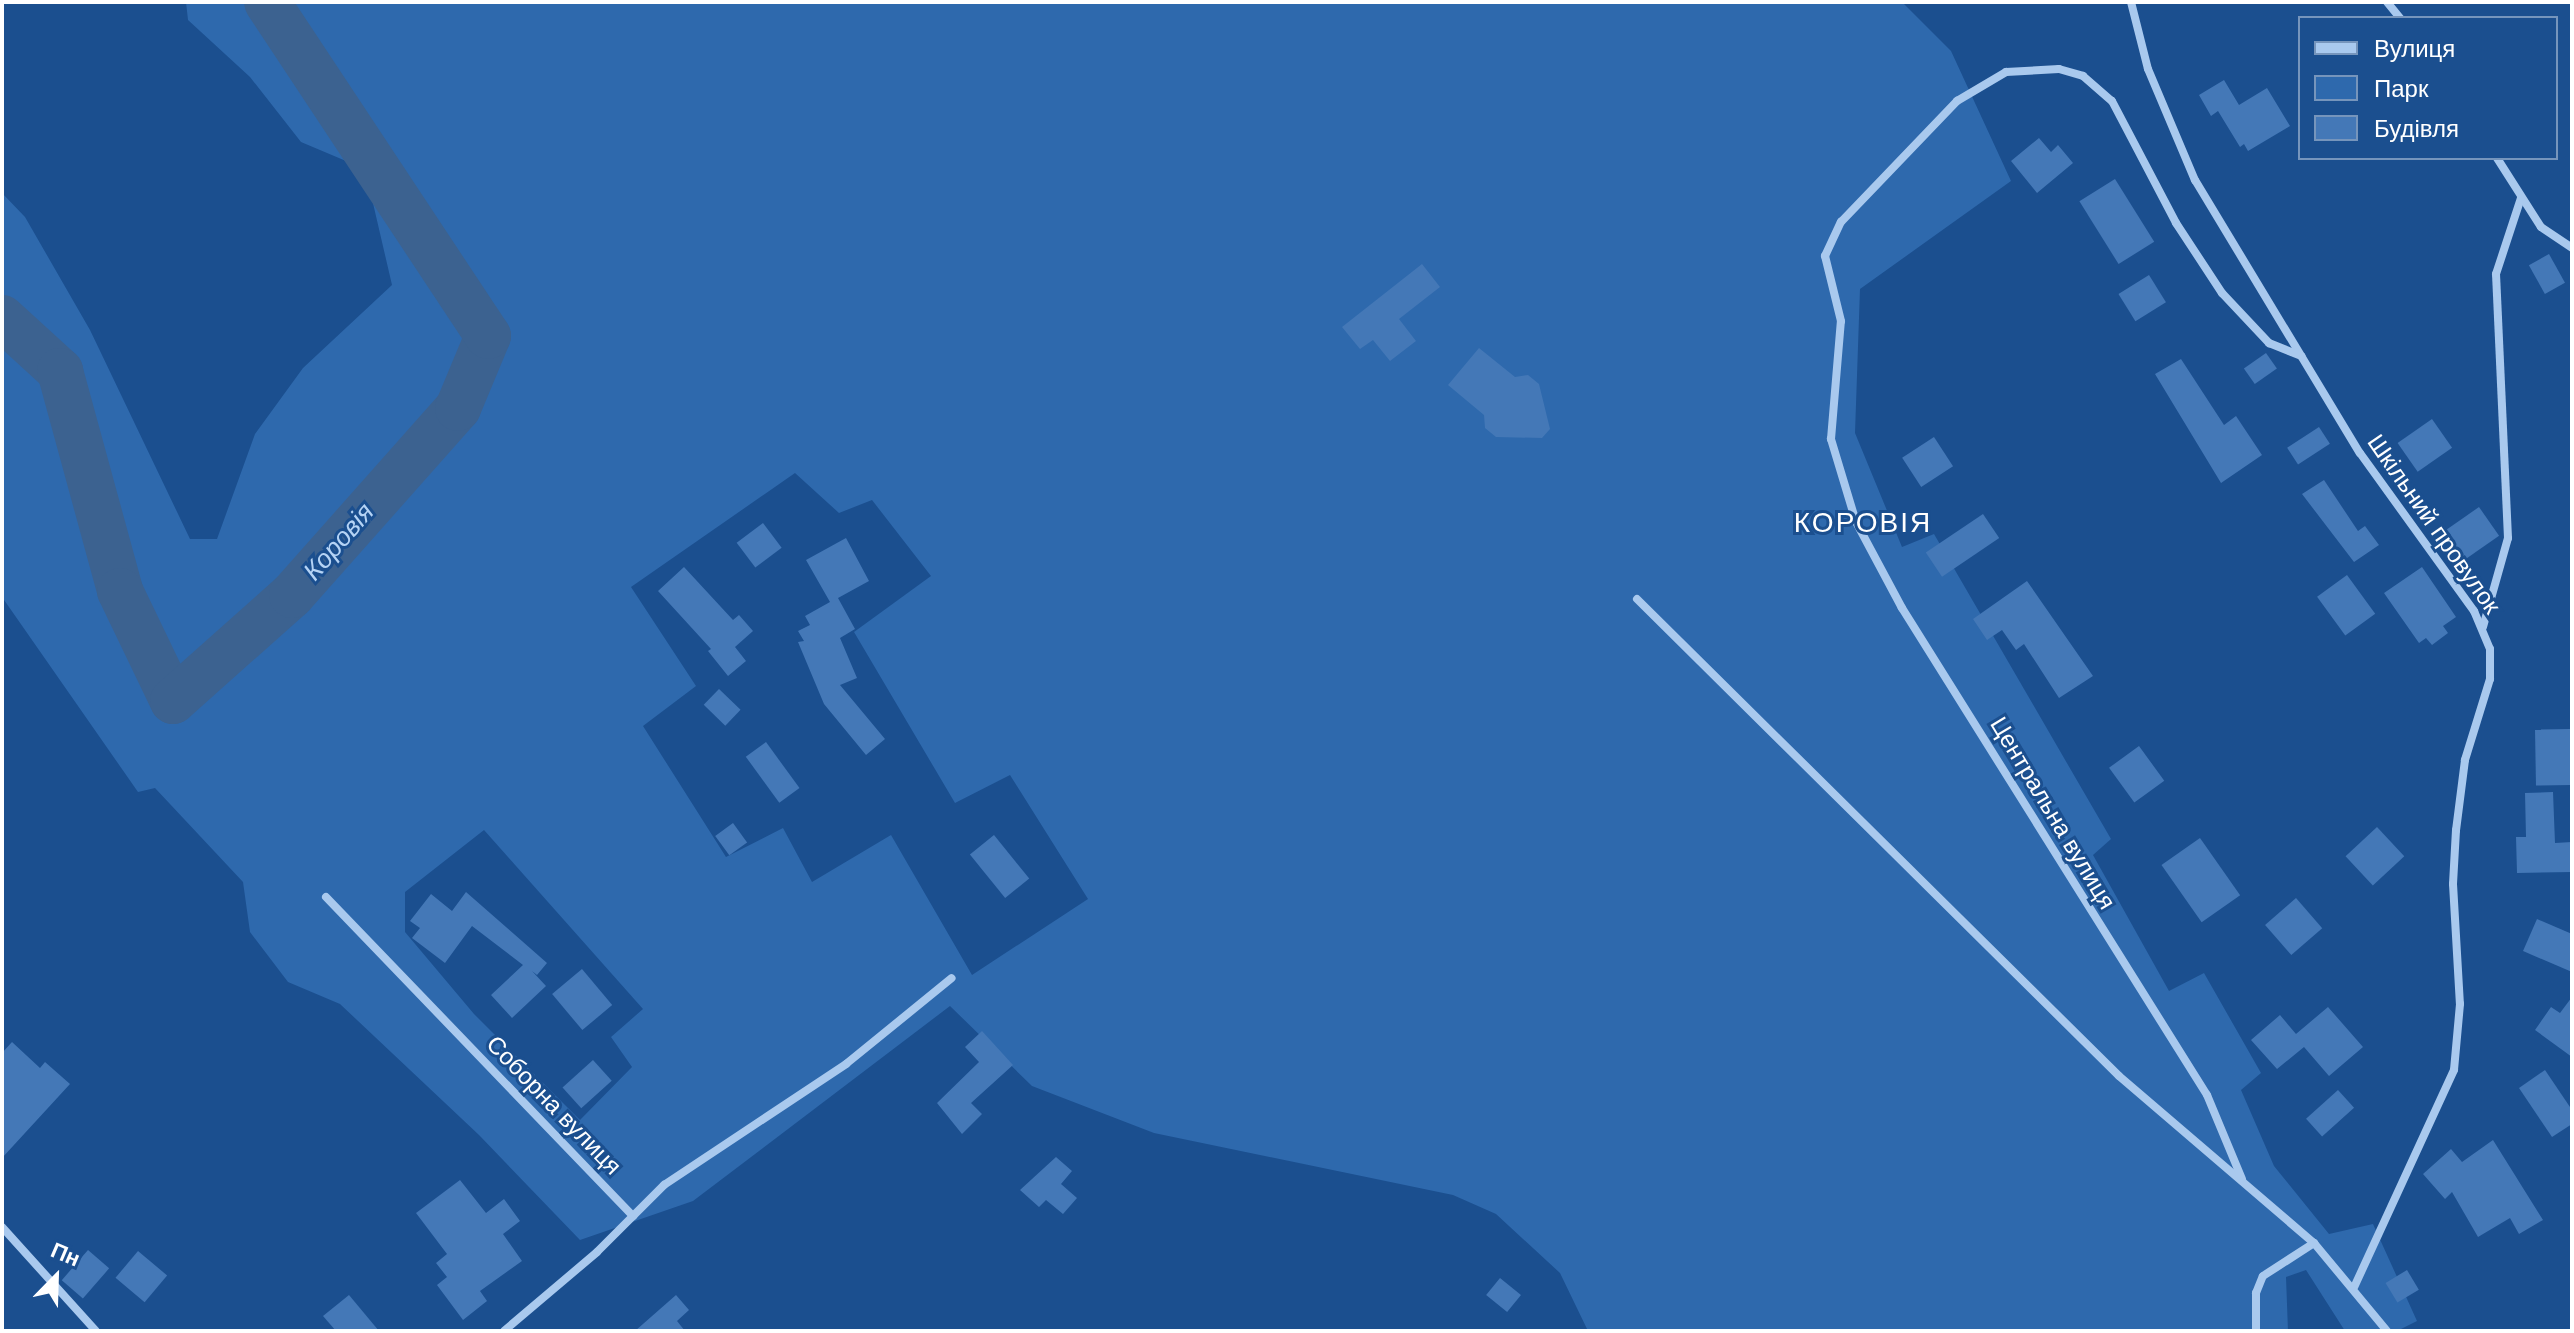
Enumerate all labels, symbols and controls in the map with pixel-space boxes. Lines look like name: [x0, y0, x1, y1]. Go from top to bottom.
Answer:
legend: [2298, 16, 2558, 160]
text: Вулиця: [2374, 33, 2455, 64]
text: Парк: [2374, 73, 2428, 104]
text: Будівля: [2374, 113, 2459, 144]
street label: Шкільний провулок: [2361, 429, 2507, 619]
water label: Коровія: [297, 497, 381, 587]
district label: КОРОВІЯ: [1794, 506, 1932, 540]
street label: Центральна вулиця: [1984, 712, 2122, 914]
street label: Соборна вулиця: [480, 1030, 628, 1180]
text: Пн: [47, 1235, 85, 1273]
north arrow: [16, 1237, 96, 1317]

